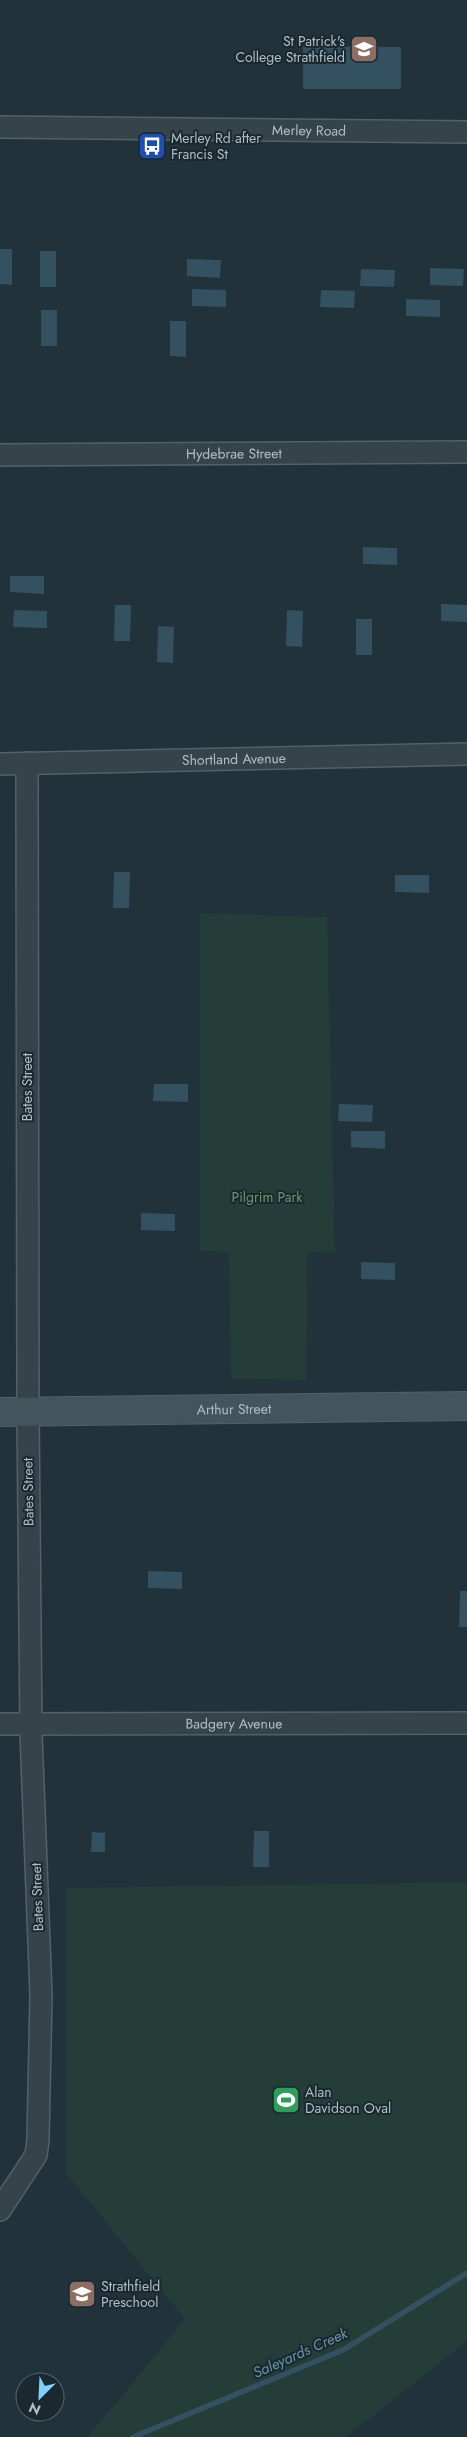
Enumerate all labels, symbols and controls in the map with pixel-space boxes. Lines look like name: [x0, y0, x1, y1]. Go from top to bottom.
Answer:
place label: St Patrick's College Strathfield: [235, 31, 345, 67]
school or university icon: St Patrick's College Strathfield: [349, 34, 379, 64]
street label: Merley Road: [272, 120, 346, 141]
place label: Merley Rd after Francis St: [171, 128, 261, 164]
bus stop icon: Merley Rd after Francis St: [137, 131, 167, 161]
street label: Hydebrae Street: [186, 443, 283, 464]
street label: Shortland Avenue: [182, 748, 286, 770]
street label: Bates Street: [17, 1052, 37, 1121]
park label: Pilgrim Park: [231, 1187, 303, 1207]
street label: Arthur Street: [197, 1399, 272, 1419]
street label: Bates Street: [17, 1457, 39, 1526]
street label: Badgery Avenue: [185, 1713, 283, 1734]
street label: Bates Street: [26, 1862, 48, 1932]
place label: Alan Davidson Oval: [305, 2082, 391, 2118]
sports icon: Alan Davidson Oval: [271, 2085, 301, 2115]
place label: Strathfield Preschool: [101, 2276, 160, 2312]
school or university icon: Strathfield Preschool: [67, 2279, 97, 2309]
water label: Saleyards Creek: [249, 2322, 351, 2384]
north arrow: [15, 2372, 65, 2422]
text: N: [26, 2397, 44, 2420]

